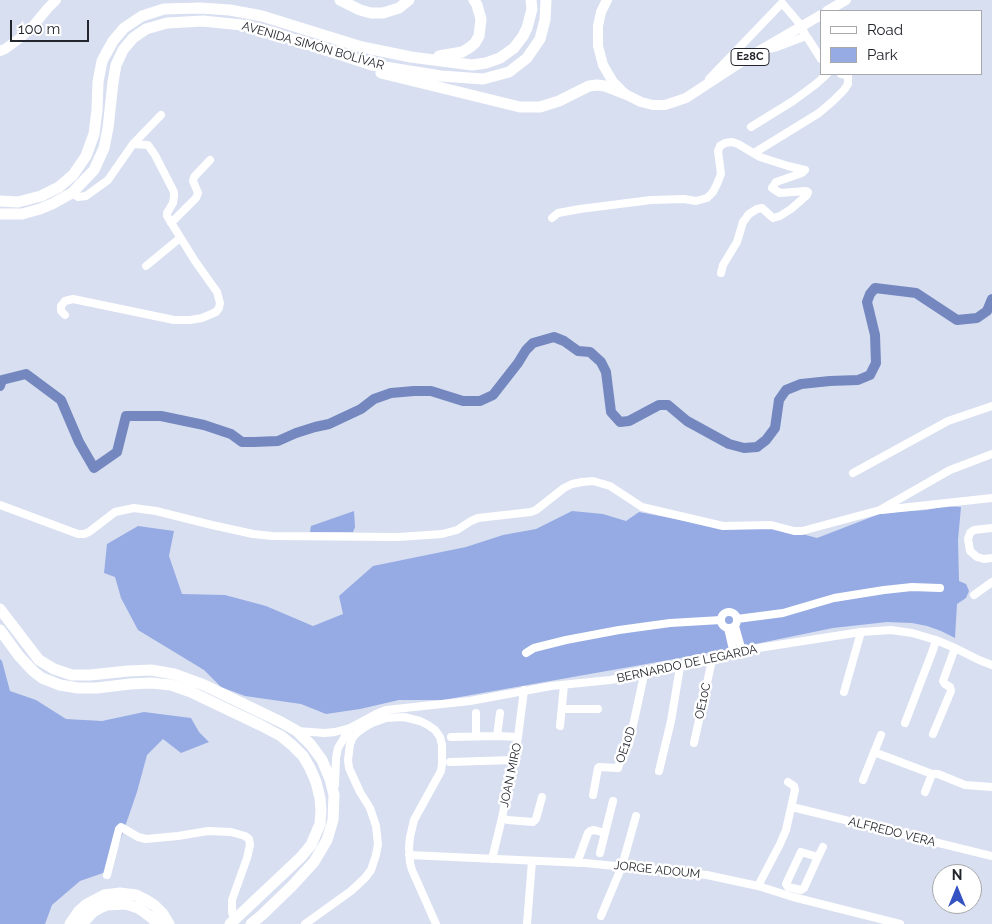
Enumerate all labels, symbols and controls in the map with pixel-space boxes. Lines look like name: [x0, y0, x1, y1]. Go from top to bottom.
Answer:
scale bar: [12, 10, 91, 42]
legend: [820, 10, 982, 75]
street label: AVENIDA SIMÓN BOLÍVAR: [240, 19, 386, 73]
text: 100 m: [18, 20, 60, 38]
text: Road: [867, 21, 903, 39]
text: Park: [867, 46, 898, 64]
road number: E28C: [731, 48, 769, 66]
street label: BERNARDO DE LEGARDA: [616, 642, 758, 686]
street label: OE10C: [692, 681, 714, 721]
street label: OE10D: [613, 725, 639, 765]
street label: JOAN MIRO: [497, 742, 525, 808]
street label: ALFREDO VERA: [847, 814, 937, 850]
street label: JORGE ADOUM: [613, 858, 701, 882]
north arrow: [932, 864, 982, 914]
text: N: [952, 867, 962, 883]

